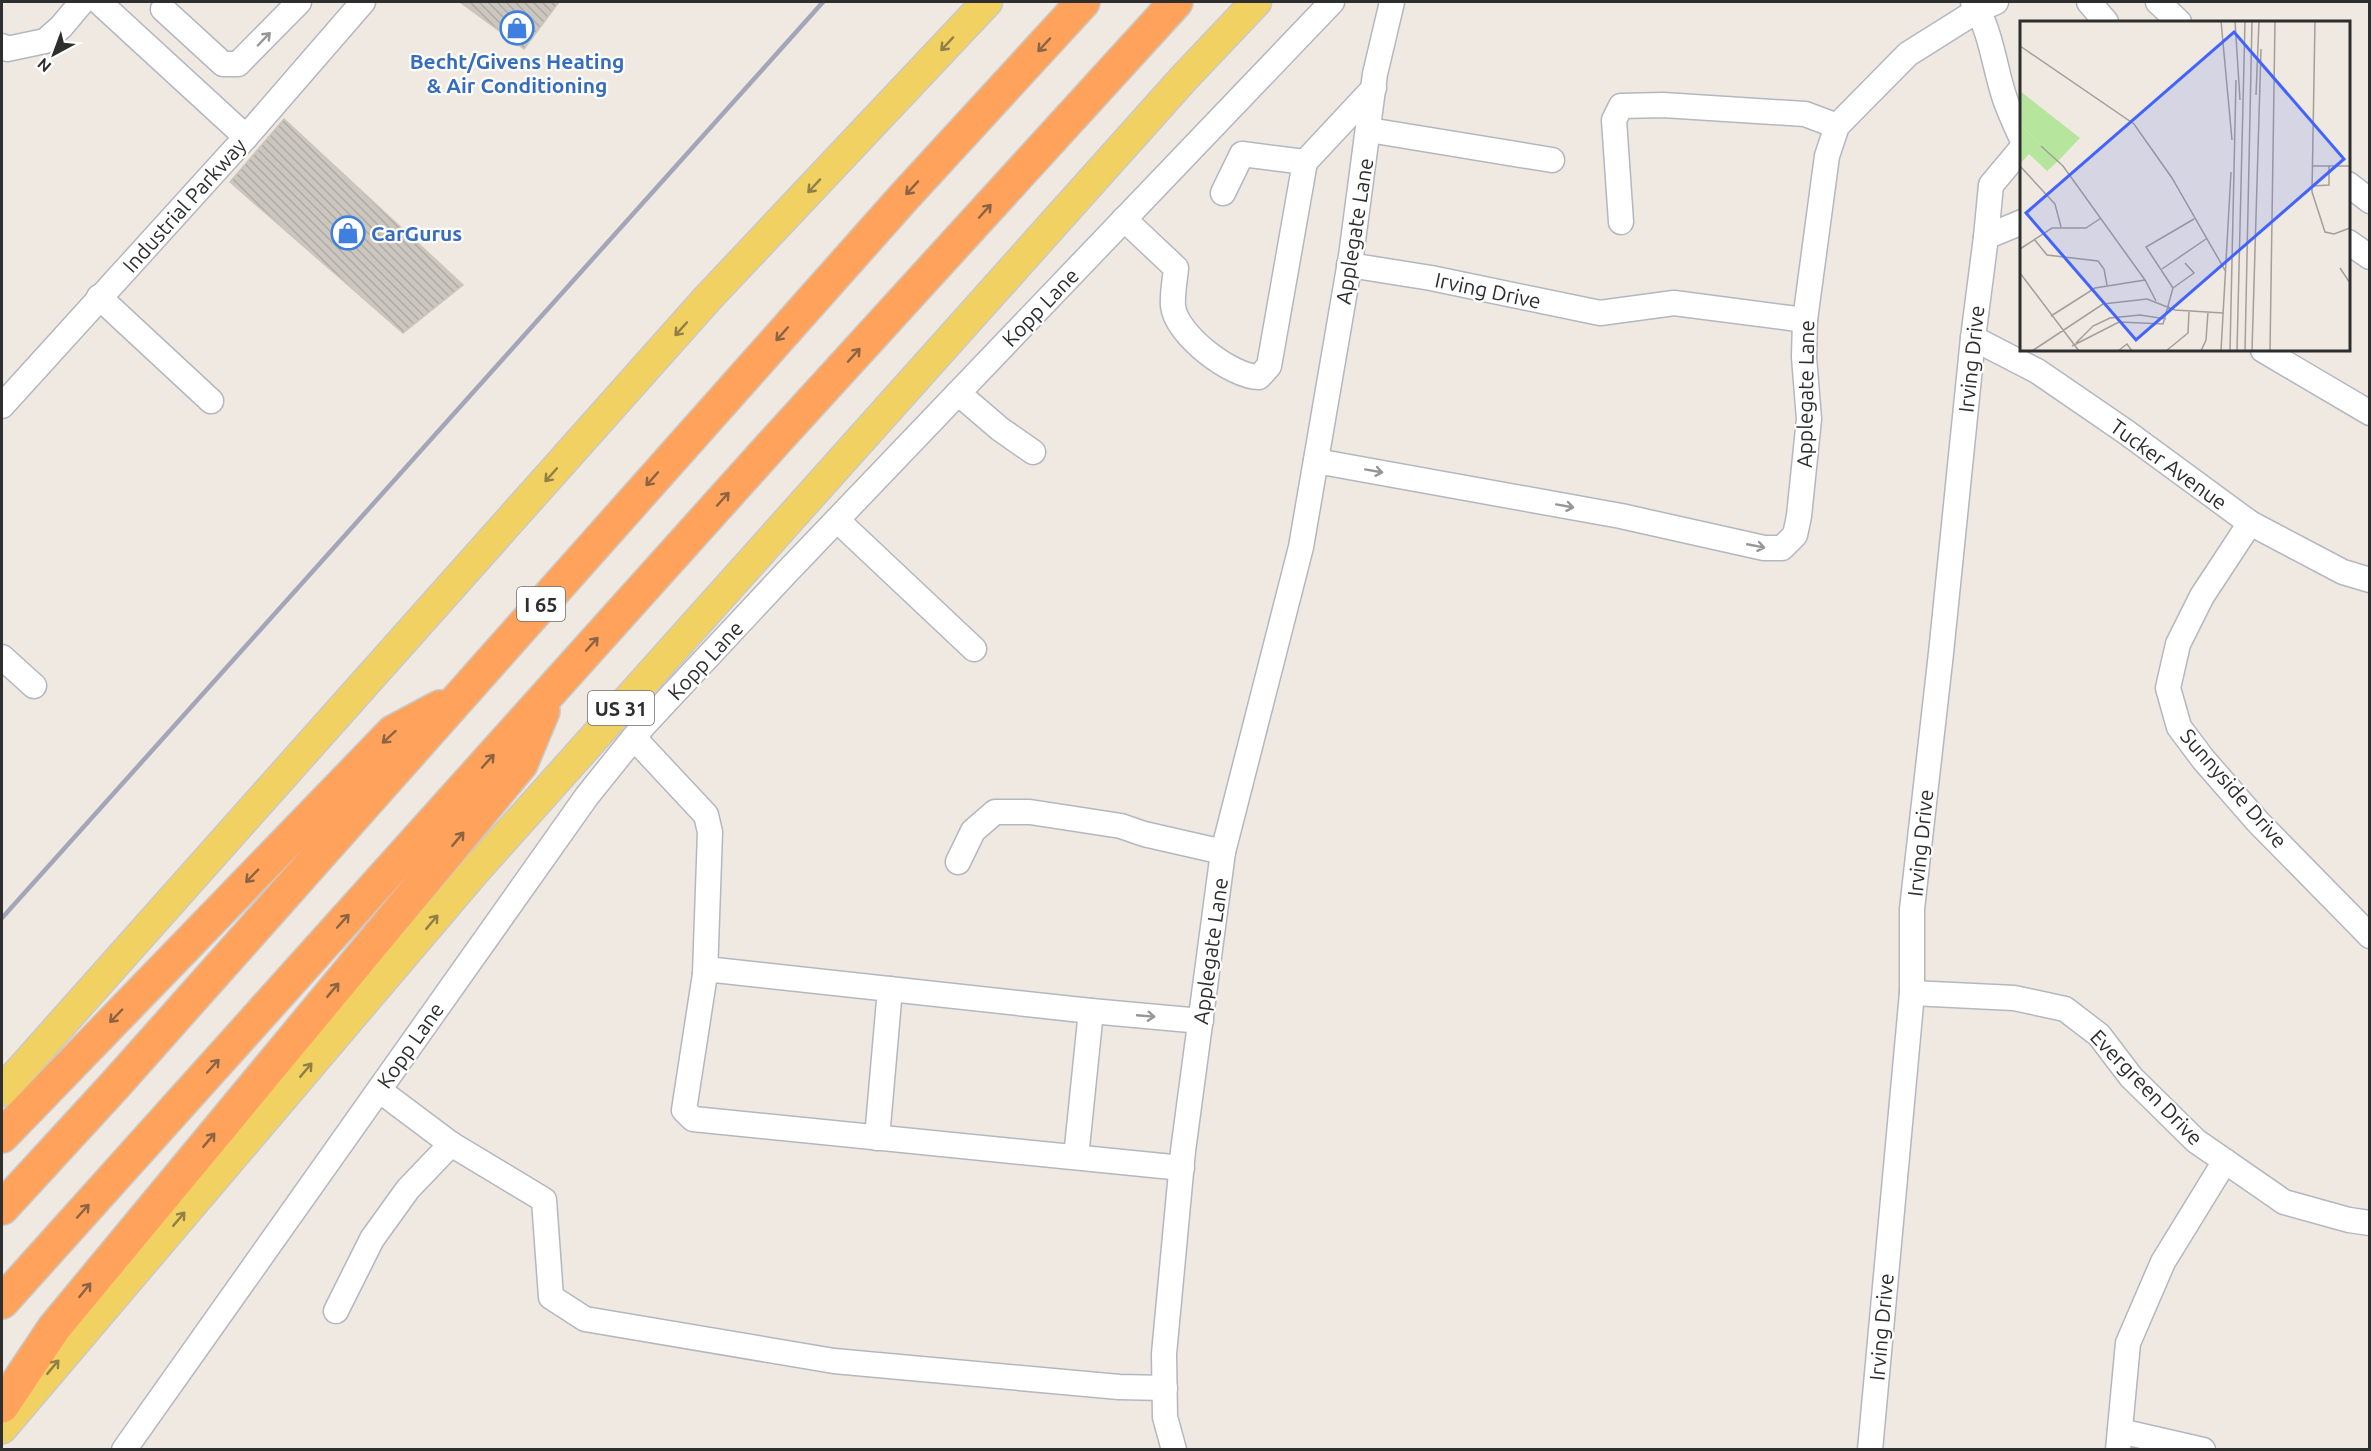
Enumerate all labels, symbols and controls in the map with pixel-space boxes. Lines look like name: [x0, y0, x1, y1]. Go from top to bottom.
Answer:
shop icon: Becht/Givens Heating & Air Conditioning: [499, 10, 535, 46]
inset map: [2020, 21, 2350, 351]
north arrow: [24, 24, 84, 84]
one-way arrow: [257, 31, 271, 46]
one-way arrow: [940, 36, 954, 51]
one-way arrow: [1037, 37, 1051, 52]
place label: Becht/Givens Heating & Air Conditioning: [410, 49, 624, 97]
text: N: [34, 55, 55, 76]
street label: Industrial Parkway: [117, 133, 251, 277]
street label: Applegate Lane: [1331, 156, 1377, 306]
one-way arrow: [806, 179, 821, 194]
one-way arrow: [905, 181, 919, 196]
one-way arrow: [978, 204, 992, 219]
shop icon: CarGurus: [330, 215, 366, 251]
place label: CarGurus: [371, 221, 462, 245]
street label: Kopp Lane: [997, 263, 1083, 351]
street label: Irving Drive: [1433, 267, 1543, 313]
street label: Irving Drive: [1953, 304, 1989, 414]
street label: Applegate Lane: [1792, 320, 1818, 468]
one-way arrow: [674, 321, 688, 336]
one-way arrow: [775, 326, 789, 341]
one-way arrow: [847, 348, 861, 363]
street label: Tucker Avenue: [2106, 414, 2232, 514]
one-way arrow: [1363, 466, 1383, 477]
one-way arrow: [544, 467, 558, 482]
one-way arrow: [645, 471, 659, 486]
one-way arrow: [716, 492, 730, 507]
one-way arrow: [1555, 500, 1575, 511]
one-way arrow: [1746, 541, 1765, 552]
road number: I 65: [517, 587, 565, 621]
street label: Kopp Lane: [662, 616, 748, 704]
one-way arrow: [585, 637, 599, 652]
road number: US 31: [588, 691, 654, 725]
street label: Sunnyside Drive: [2176, 724, 2292, 852]
one-way arrow: [381, 730, 396, 744]
one-way arrow: [481, 753, 495, 768]
street label: Irving Drive: [1902, 788, 1938, 898]
one-way arrow: [451, 832, 464, 848]
one-way arrow: [245, 869, 260, 884]
street label: Applegate Lane: [1188, 876, 1232, 1026]
one-way arrow: [336, 914, 350, 929]
one-way arrow: [425, 915, 439, 930]
one-way arrow: [327, 982, 340, 998]
street label: Kopp Lane: [372, 997, 448, 1093]
one-way arrow: [109, 1009, 124, 1024]
one-way arrow: [1135, 1011, 1155, 1022]
street label: Evergreen Drive: [2086, 1024, 2208, 1150]
one-way arrow: [206, 1059, 220, 1074]
one-way arrow: [299, 1062, 312, 1078]
one-way arrow: [202, 1132, 215, 1148]
one-way arrow: [76, 1204, 90, 1219]
one-way arrow: [172, 1212, 186, 1227]
street label: Irving Drive: [1864, 1272, 1898, 1382]
one-way arrow: [79, 1283, 92, 1299]
one-way arrow: [46, 1360, 60, 1375]

